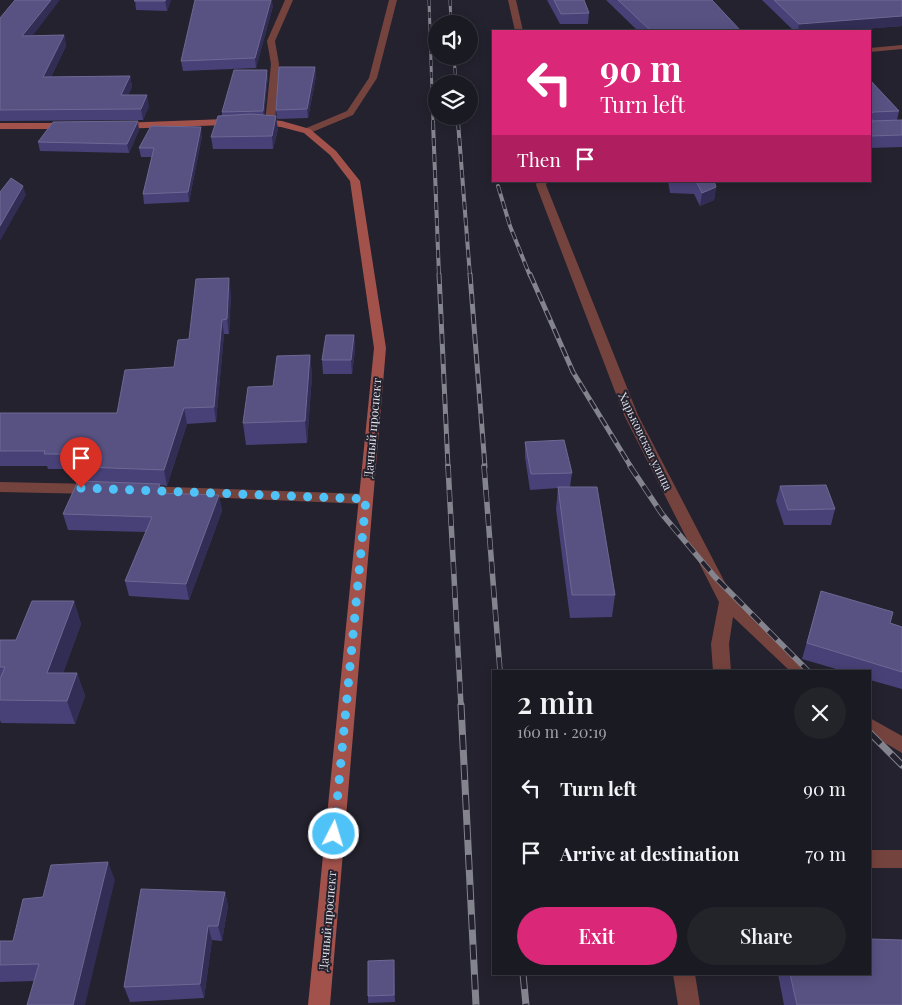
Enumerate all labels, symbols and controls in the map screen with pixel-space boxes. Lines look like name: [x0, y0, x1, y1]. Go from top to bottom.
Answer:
map controls: [428, 15, 478, 125]
button: sound: [428, 15, 478, 65]
text: 90 m: [600, 44, 682, 91]
icon: left: [517, 50, 582, 115]
button: layers: [428, 75, 478, 125]
text: Turn left: [600, 89, 685, 119]
icon: arrive: [571, 145, 599, 173]
text: Then: [517, 146, 561, 172]
street label: Дачный проспект: [360, 377, 384, 479]
street label: Харьковская улица: [615, 389, 677, 493]
pin: [60, 437, 102, 488]
icon: arrive: [67, 444, 95, 472]
text: 2 min: [517, 682, 594, 722]
button: close: [794, 687, 846, 739]
text: 160 m · 20:19: [517, 721, 607, 742]
icon: left: [517, 774, 545, 802]
text: Turn left: [560, 775, 637, 801]
text: 90 m: [803, 775, 846, 801]
position arrow: [307, 807, 359, 859]
icon: arrive: [517, 839, 545, 867]
text: Arrive at destination: [560, 840, 740, 866]
text: 70 m: [805, 840, 846, 866]
street label: Дачный проспект: [315, 870, 339, 972]
button: Exit: [517, 907, 677, 965]
button: Share: [687, 907, 846, 965]

